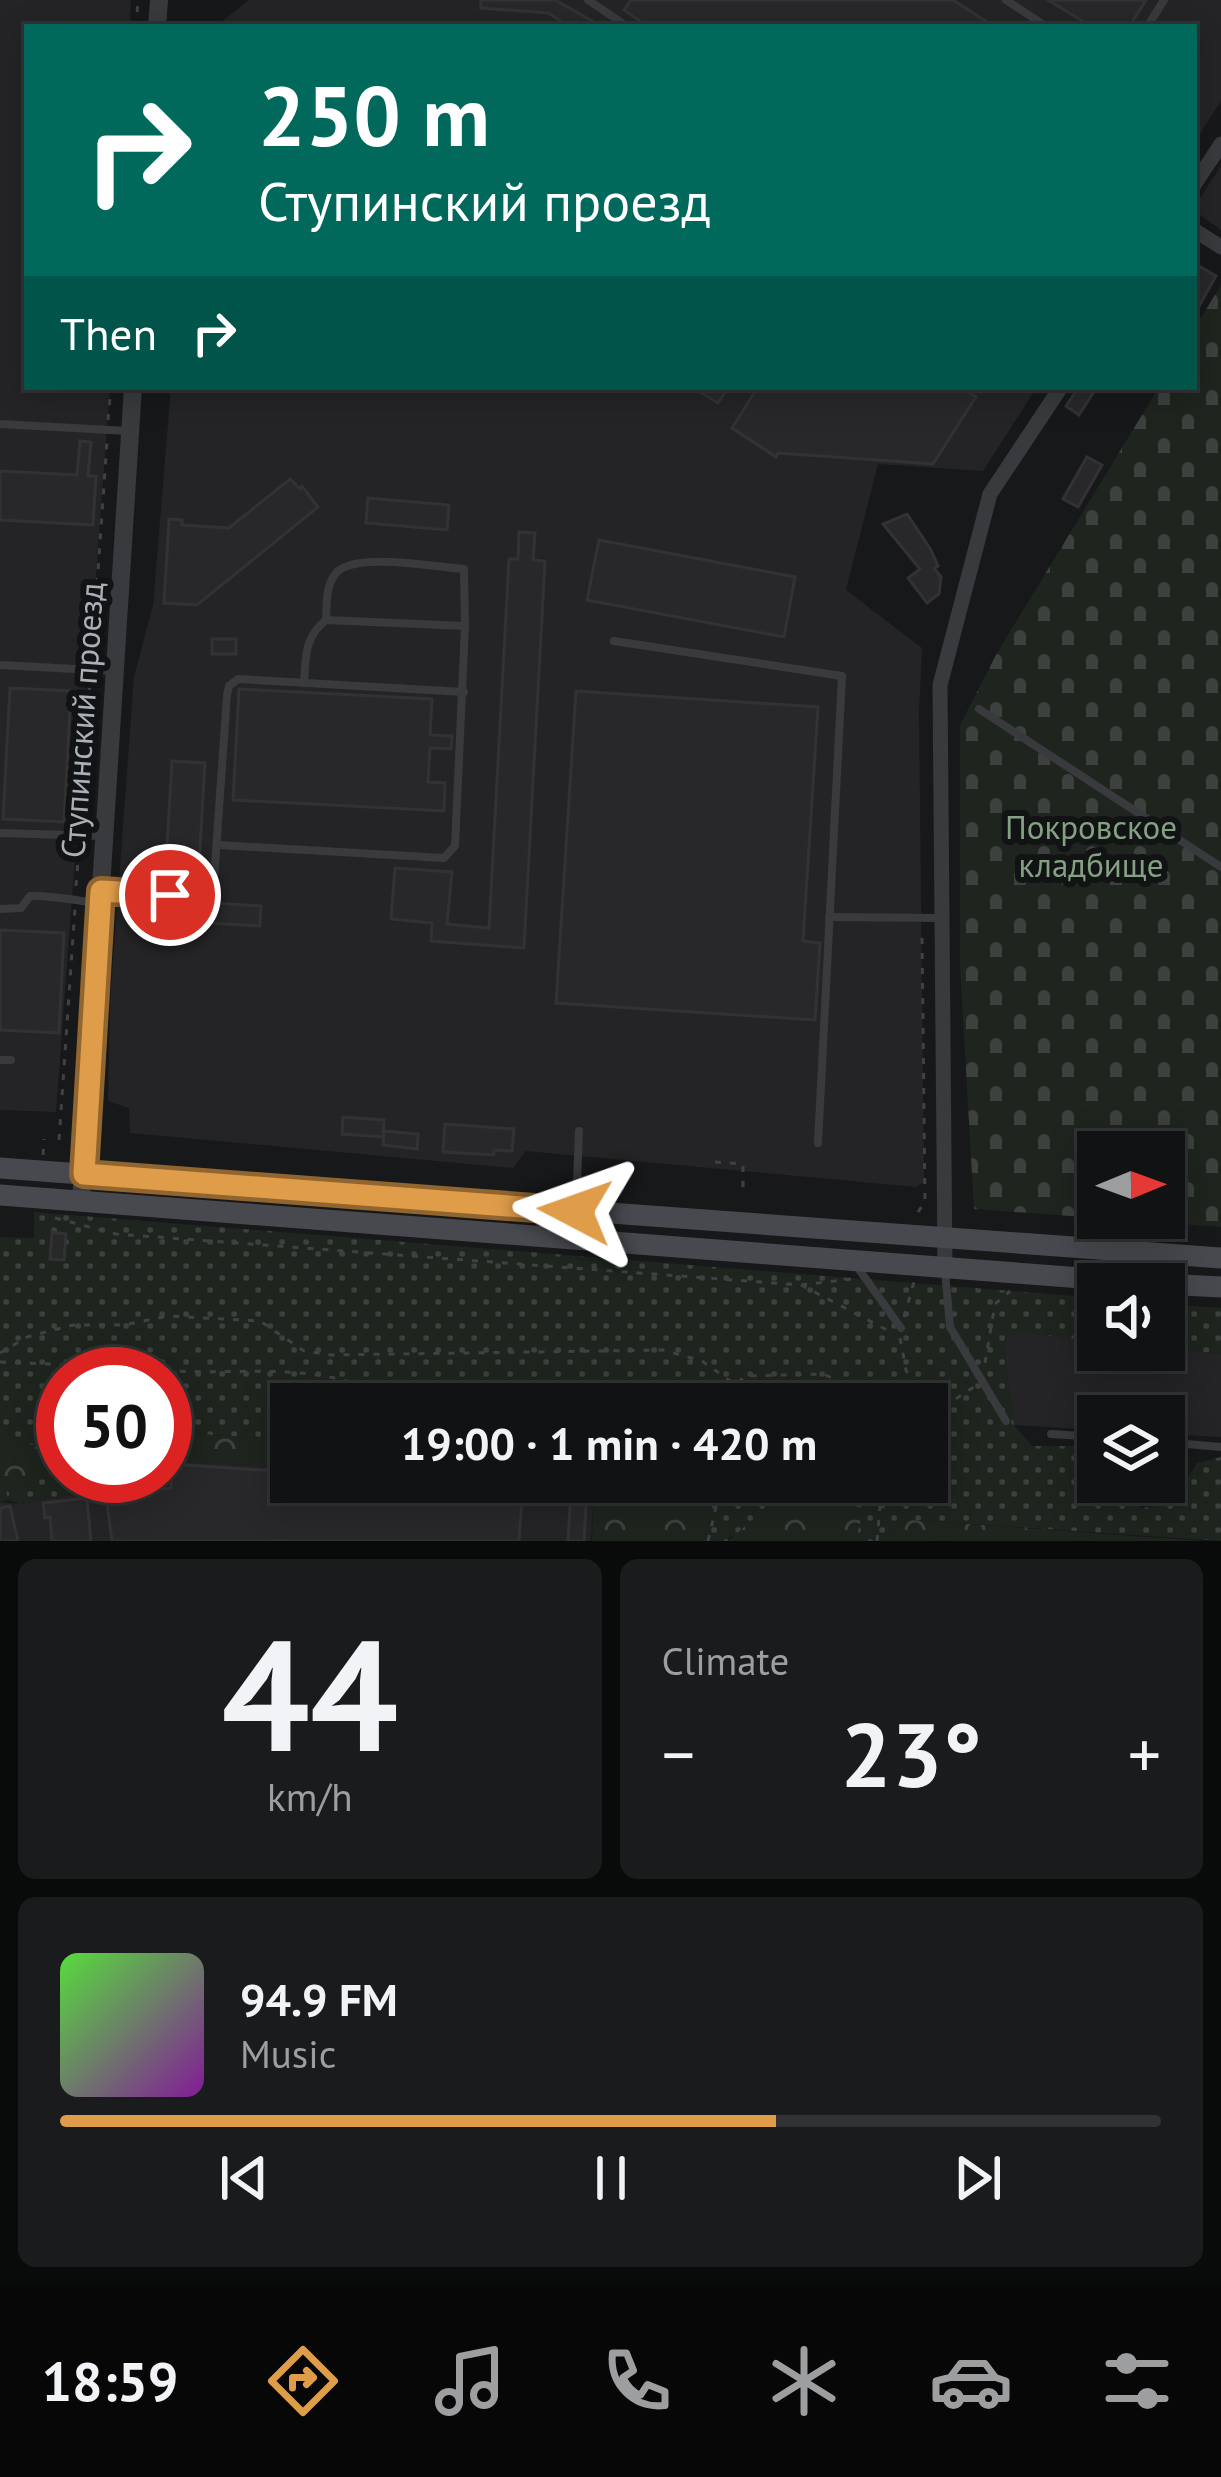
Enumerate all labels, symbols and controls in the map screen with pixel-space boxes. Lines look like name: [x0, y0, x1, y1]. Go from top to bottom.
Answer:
text: 250 m: [258, 60, 490, 169]
icon: right: [60, 72, 216, 228]
text: Ступинский проезд: [258, 166, 711, 236]
icon: right: [181, 300, 247, 366]
text: Then: [60, 304, 157, 362]
street label: Ступинский проезд: [50, 580, 113, 859]
park label: Покровское кладбище: [1005, 805, 1177, 886]
pin: [119, 844, 221, 946]
icon: arrive: [137, 862, 203, 928]
north arrow: [1077, 1131, 1185, 1239]
map controls: [1077, 1131, 1185, 1503]
position arrow: [512, 1148, 638, 1274]
button: sound: [1077, 1263, 1185, 1371]
speed limit sign: 50: [36, 1347, 192, 1503]
button: layers: [1077, 1395, 1185, 1503]
text: 19:00 · 1 min · 420 m: [401, 1414, 817, 1472]
text: 44: [221, 1592, 398, 1794]
text: Climate: [662, 1635, 789, 1686]
text: 23°: [841, 1695, 982, 1812]
text: −: [662, 1711, 695, 1796]
text: +: [1128, 1711, 1161, 1796]
text: km/h: [267, 1771, 353, 1822]
text: 94.9 FM: [240, 1970, 398, 2028]
text: Music: [240, 2028, 336, 2079]
icon: previous: [211, 2145, 277, 2211]
icon: pause: [578, 2145, 644, 2211]
icon: next: [945, 2145, 1011, 2211]
icon: directions: [261, 2339, 345, 2423]
icon: music: [428, 2339, 512, 2423]
icon: phone: [595, 2339, 679, 2423]
icon: climate: [762, 2339, 846, 2423]
icon: car: [929, 2339, 1013, 2423]
icon: filters: [1095, 2339, 1179, 2423]
text: 18:59: [41, 2346, 178, 2416]

